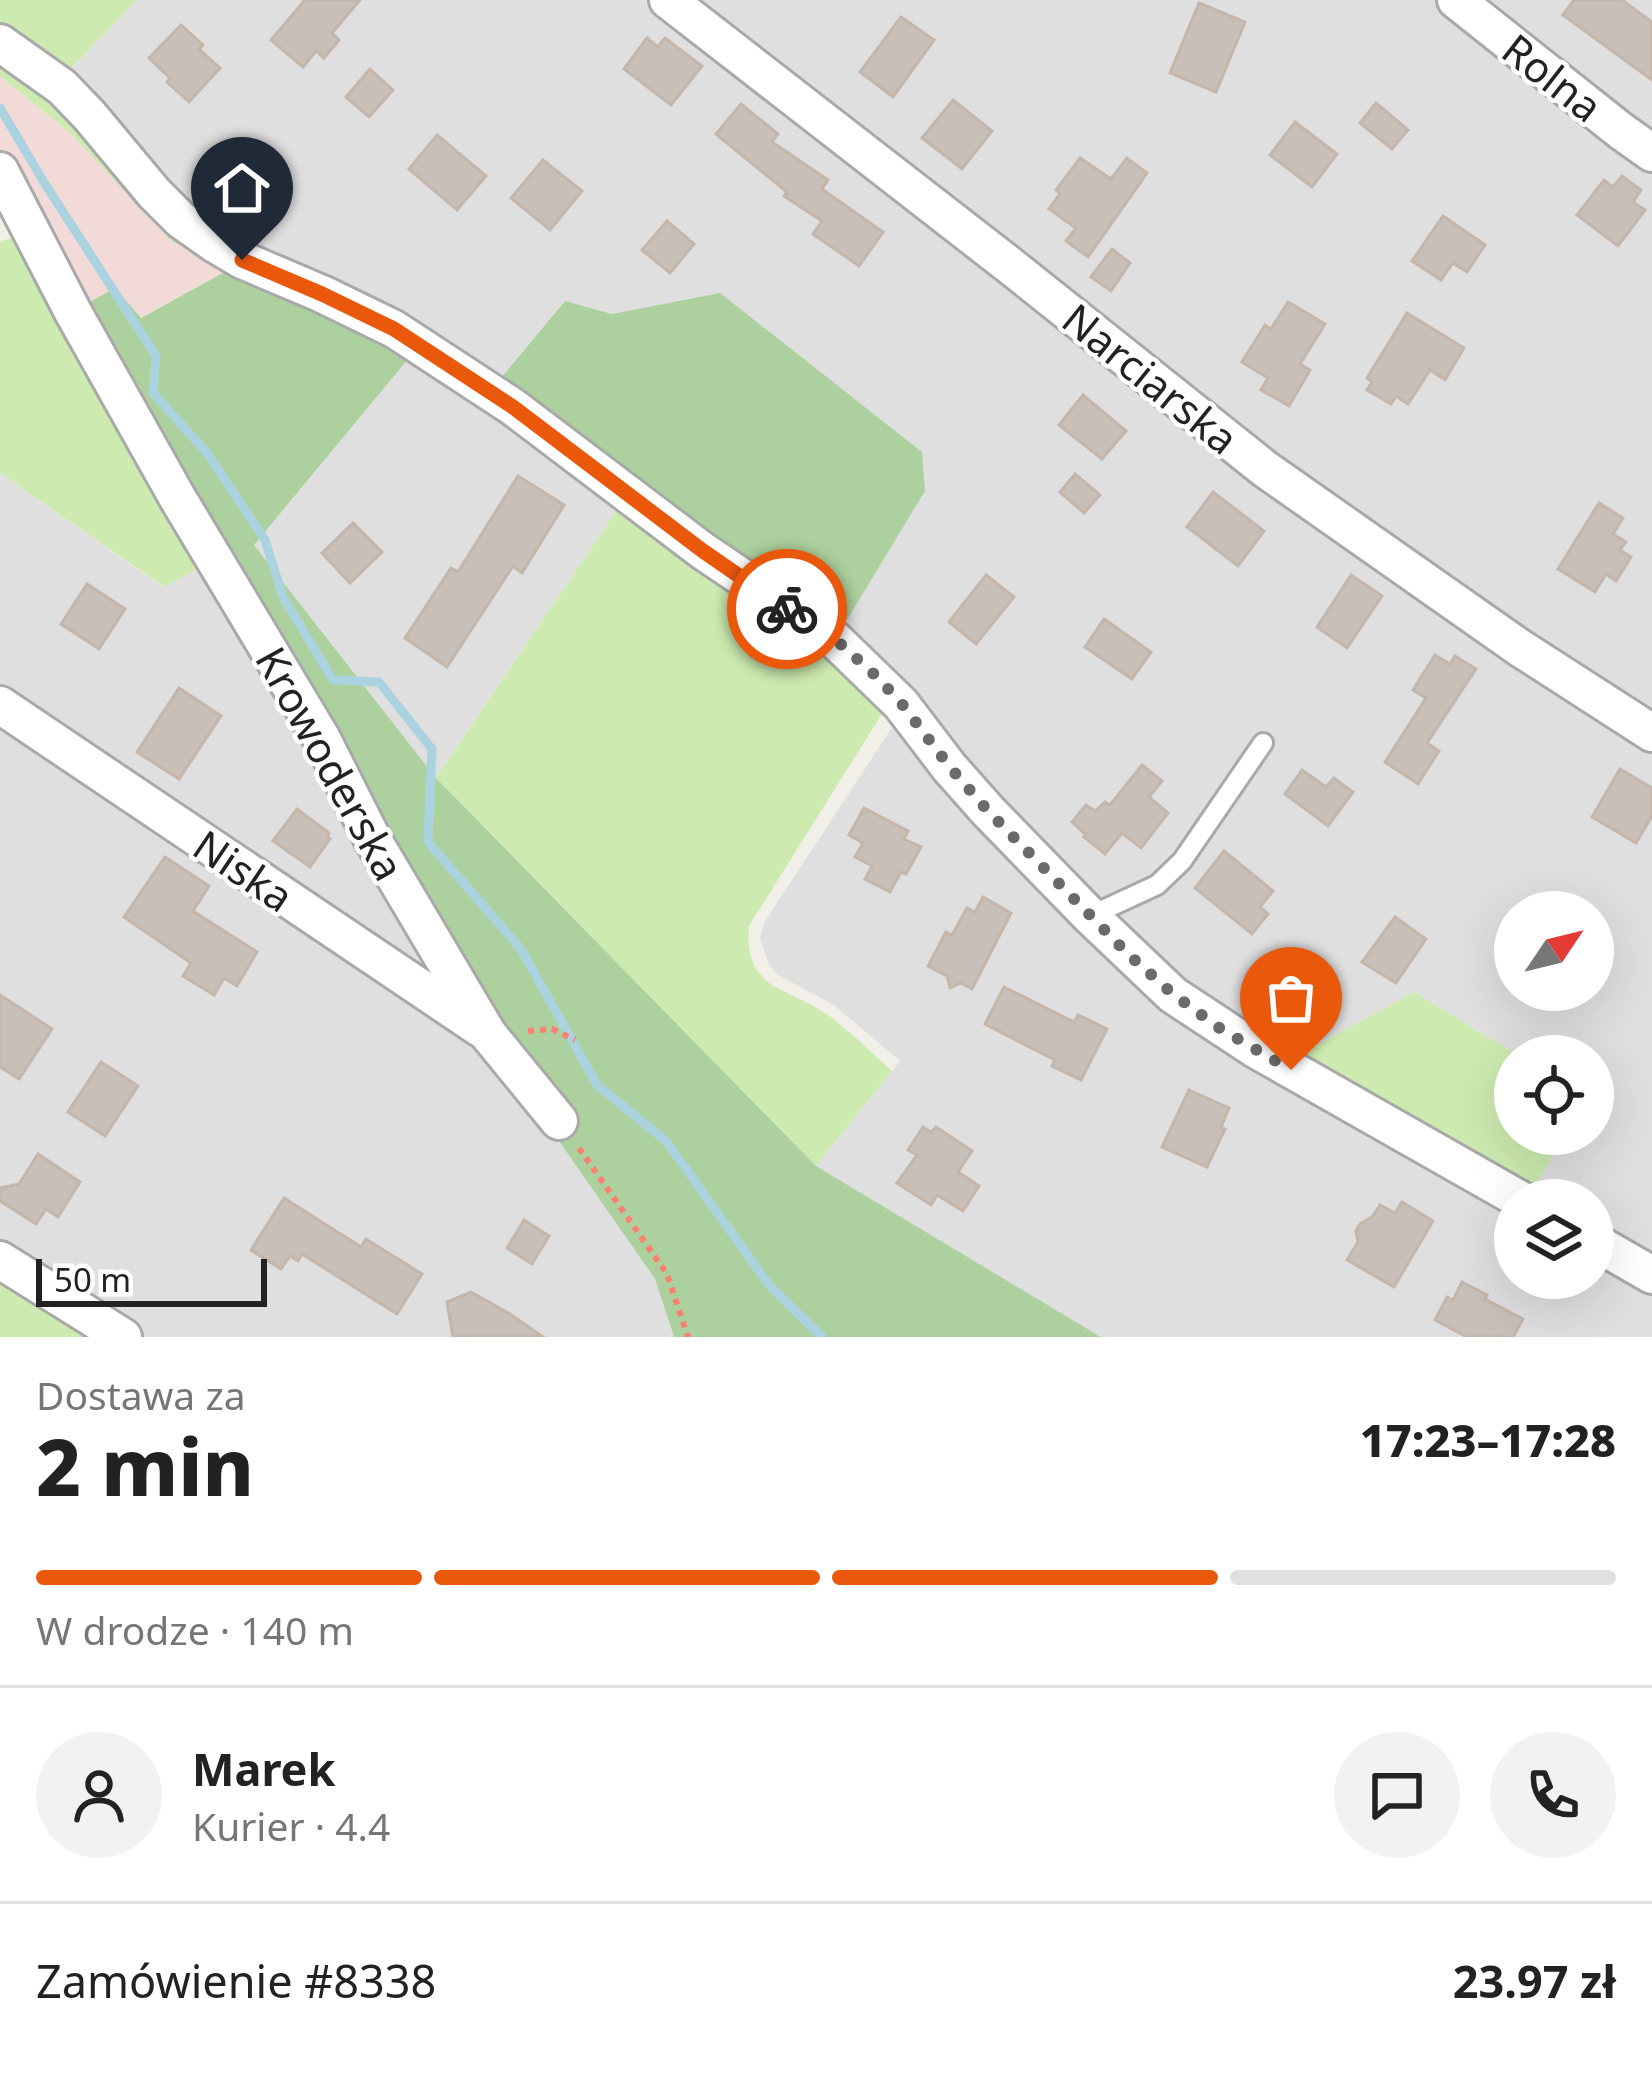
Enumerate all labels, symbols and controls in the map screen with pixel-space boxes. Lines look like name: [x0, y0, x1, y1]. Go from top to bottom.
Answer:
street label: Rolna: [1491, 20, 1615, 134]
pin: [191, 137, 293, 260]
icon: home: [209, 155, 275, 221]
street label: Narciarska: [1051, 290, 1251, 466]
courier: [727, 549, 847, 669]
icon: bike: [754, 576, 820, 642]
street label: Krowoderska: [243, 636, 419, 890]
street label: Niska: [183, 816, 305, 924]
north arrow: [1494, 891, 1614, 1011]
map controls: [1494, 891, 1614, 1299]
pin: [1240, 947, 1342, 1070]
icon: bag: [1258, 965, 1324, 1031]
button: locate: [1494, 1035, 1614, 1155]
button: layers: [1494, 1179, 1614, 1299]
scale bar: [36, 1253, 267, 1306]
text: 50 m: [54, 1257, 131, 1302]
text: Dostawa za: [36, 1368, 246, 1421]
text: 17:23–17:28: [1360, 1409, 1616, 1470]
text: 2 min: [36, 1413, 254, 1519]
text: W drodze · 140 m: [36, 1603, 354, 1656]
button: person: [36, 1732, 162, 1858]
button: chat: [1334, 1732, 1460, 1858]
button: phone: [1490, 1732, 1616, 1858]
text: Marek: [192, 1738, 335, 1799]
text: Kurier · 4.4: [192, 1799, 390, 1852]
text: Zamówienie #8338: [36, 1950, 436, 2011]
text: 23.97 zł: [1453, 1950, 1616, 2011]

